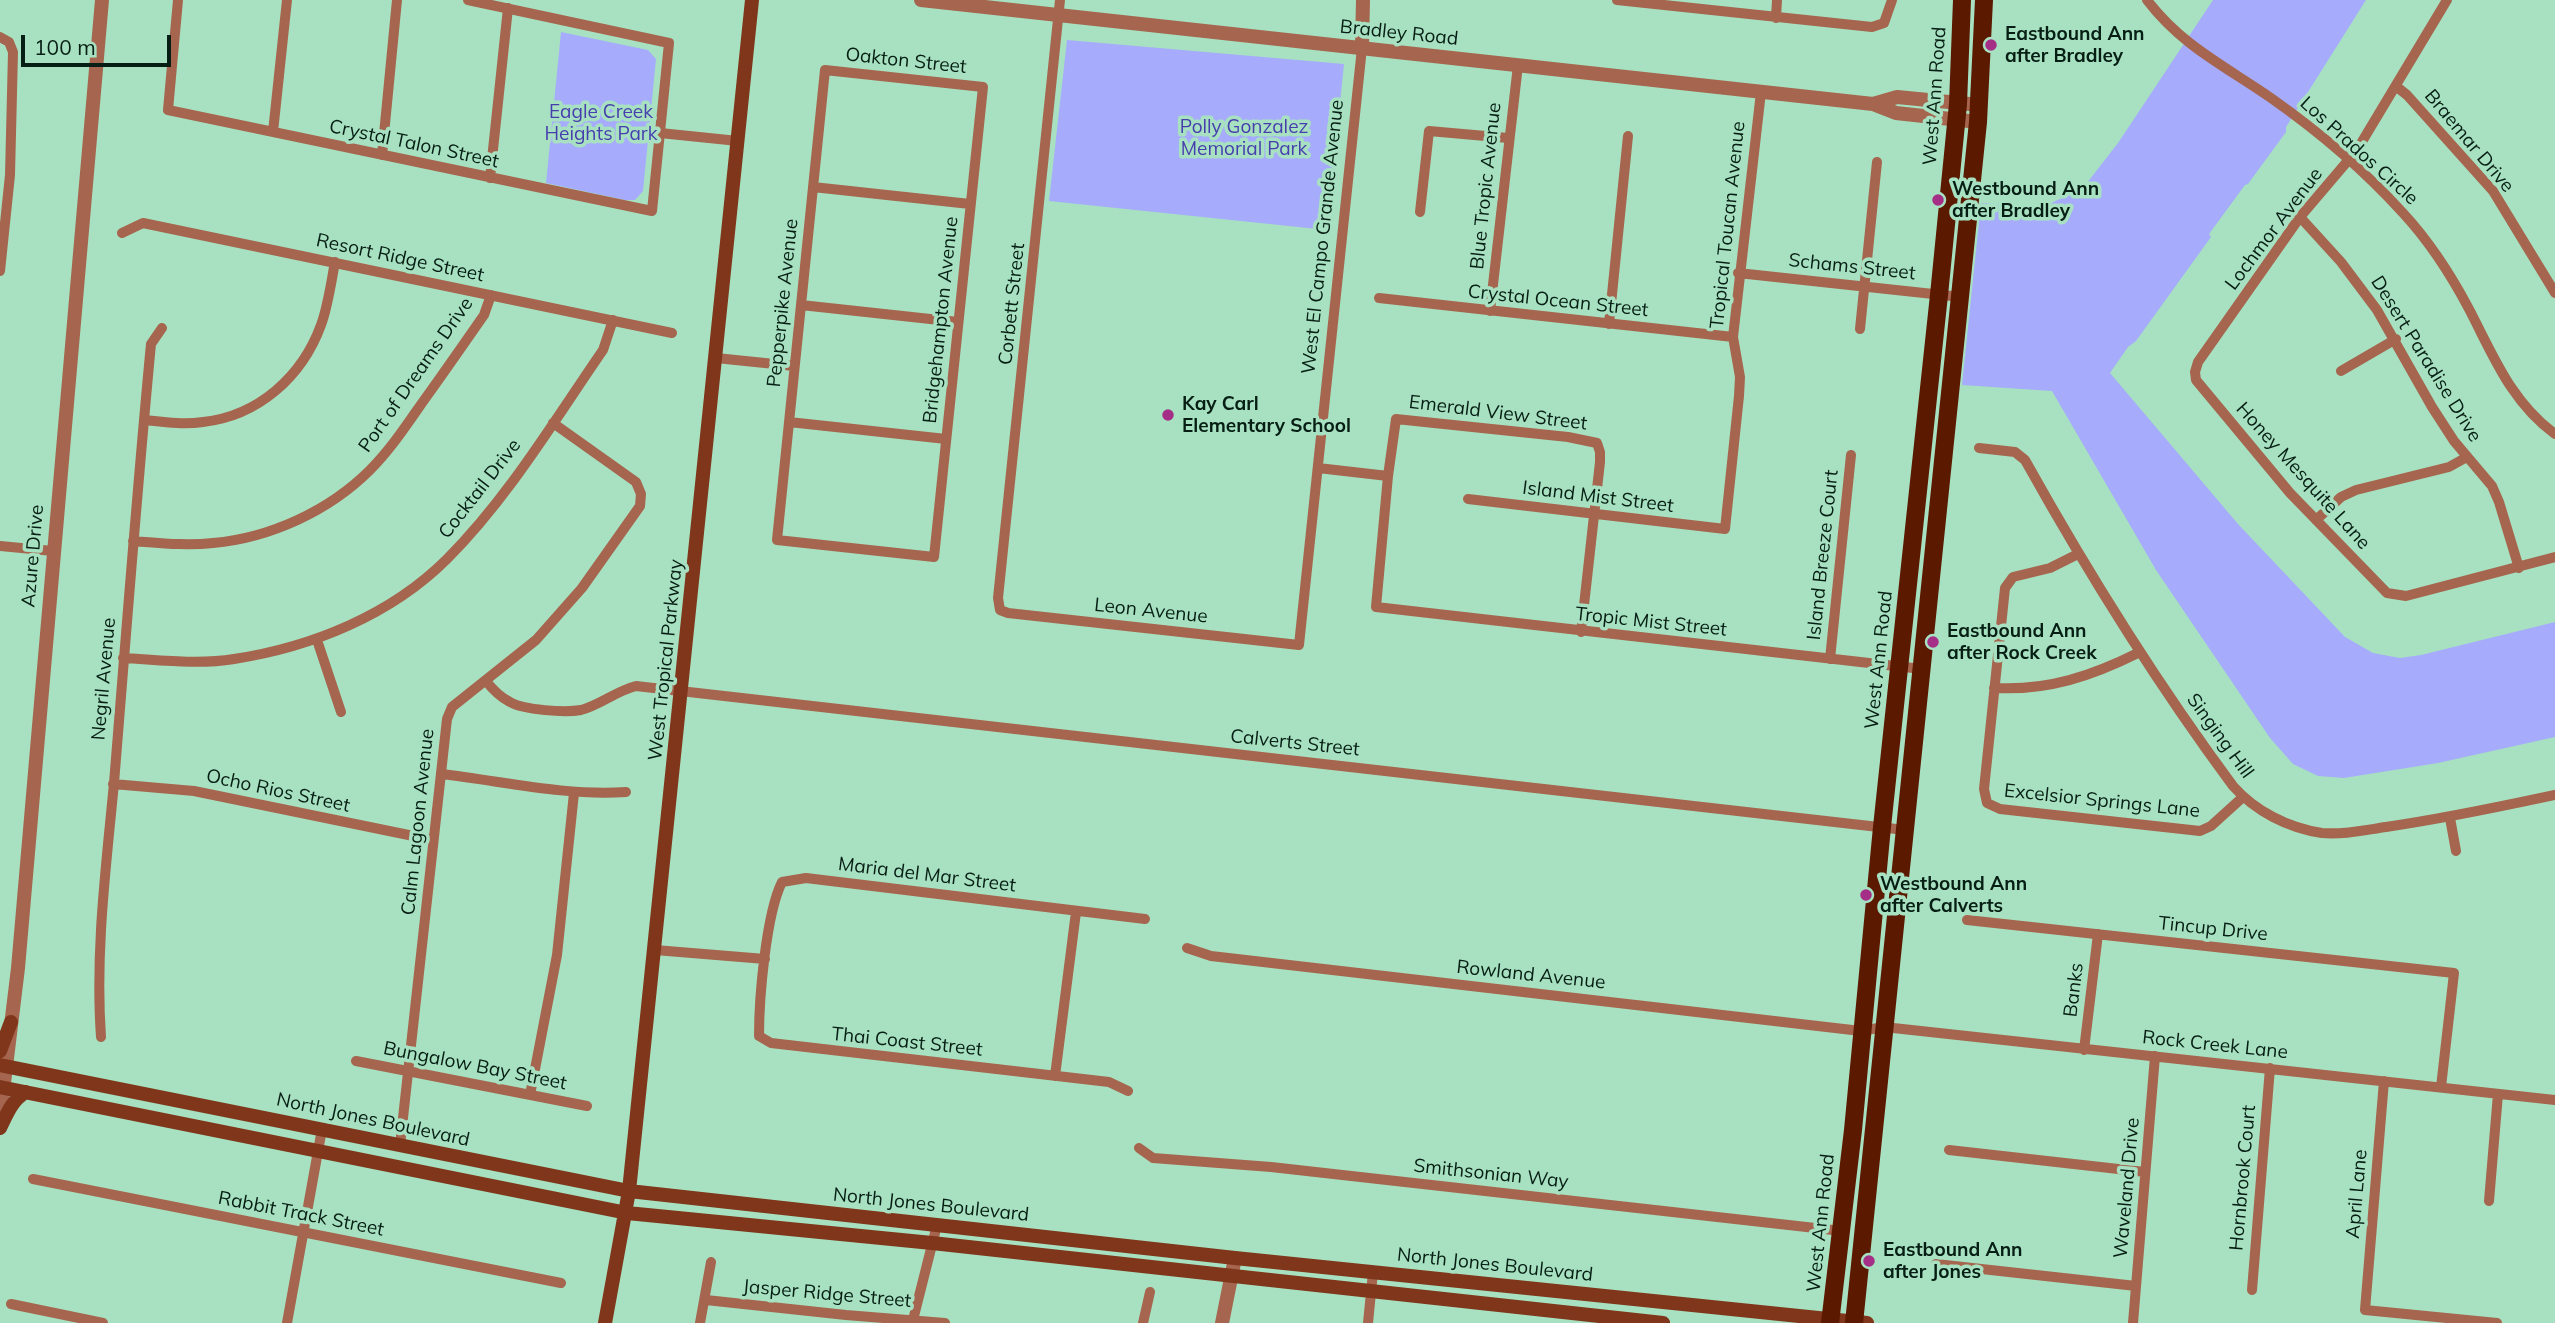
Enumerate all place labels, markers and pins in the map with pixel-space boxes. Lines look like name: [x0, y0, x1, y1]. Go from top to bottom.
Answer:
place label: Eastbound Ann after Bradley: [2005, 23, 2145, 67]
marker: Eastbound Ann after Bradley: [1983, 37, 1999, 53]
place label: Westbound Ann after Bradley: [1952, 178, 2099, 222]
marker: Westbound Ann after Bradley: [1930, 192, 1946, 208]
place label: Kay Carl Elementary School: [1182, 393, 1351, 437]
marker: Kay Carl Elementary School: [1160, 407, 1176, 423]
place label: Eastbound Ann after Rock Creek: [1947, 620, 2097, 664]
marker: Eastbound Ann after Rock Creek: [1925, 634, 1941, 650]
place label: Westbound Ann after Calverts: [1880, 873, 2027, 917]
marker: Westbound Ann after Calverts: [1858, 887, 1874, 903]
place label: Eastbound Ann after Jones: [1883, 1239, 2023, 1283]
marker: Eastbound Ann after Jones: [1861, 1253, 1877, 1269]

